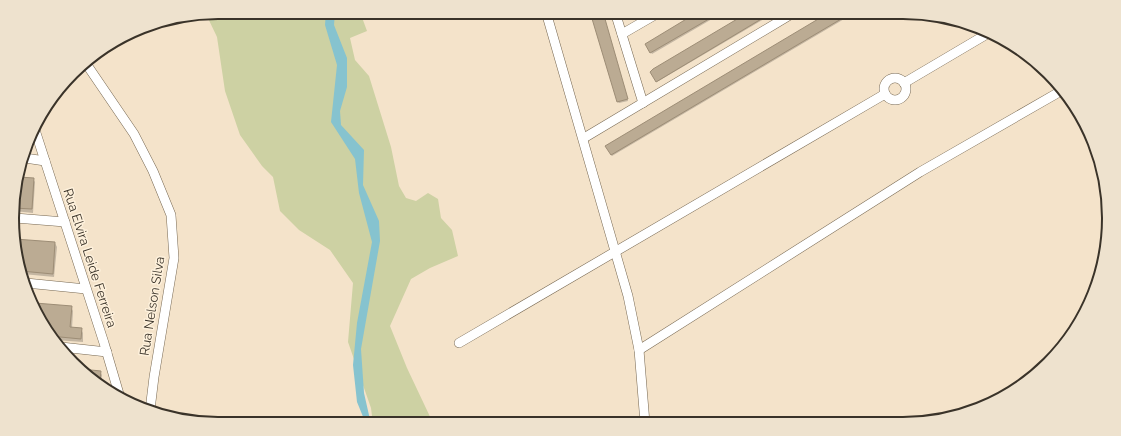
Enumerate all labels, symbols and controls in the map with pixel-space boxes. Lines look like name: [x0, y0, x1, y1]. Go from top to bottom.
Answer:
street label: Rua Elvira Leide Ferreira: [60, 187, 120, 329]
street label: Rua Nelson Silva: [137, 255, 167, 357]

